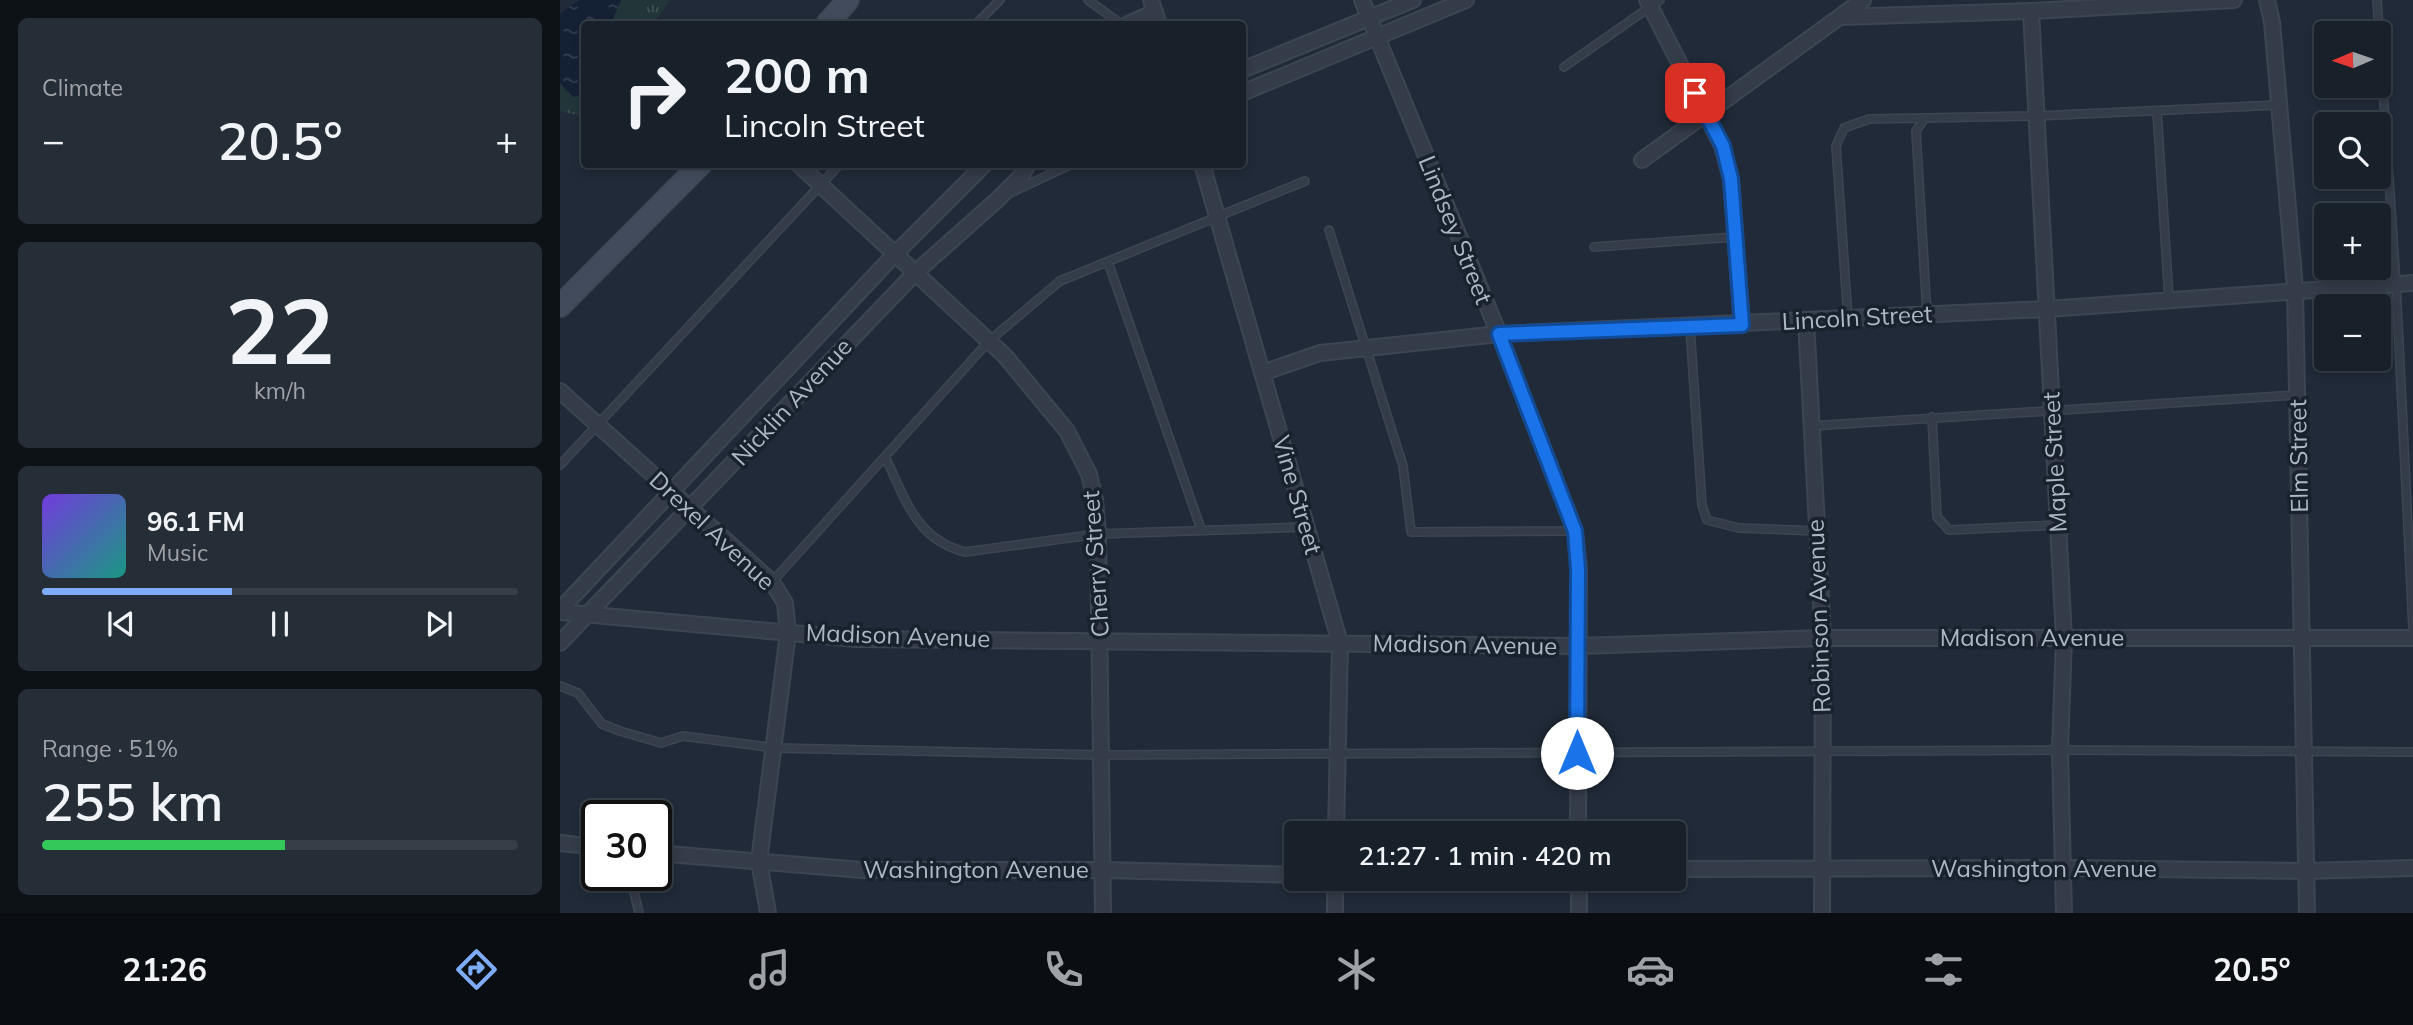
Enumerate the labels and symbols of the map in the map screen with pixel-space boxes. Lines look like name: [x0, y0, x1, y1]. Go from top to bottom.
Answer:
north arrow: [2314, 21, 2390, 98]
pin: [1665, 63, 1725, 123]
street label: Lindsey Street: [1413, 151, 1499, 308]
street label: Lincoln Street: [1781, 298, 1933, 336]
street label: Nicklin Avenue: [725, 331, 858, 471]
street label: Maple Street: [2035, 391, 2073, 533]
street label: Elm Street: [2282, 399, 2314, 513]
street label: Vine Street: [1267, 432, 1329, 558]
street label: Drexel Avenue: [644, 465, 782, 596]
street label: Cherry Street: [1075, 490, 1115, 638]
street label: Robinson Avenue: [1800, 519, 1836, 713]
street label: Madison Avenue: [805, 617, 991, 653]
street label: Madison Avenue: [1940, 622, 2124, 652]
street label: Madison Avenue: [1372, 627, 1558, 661]
position arrow: [1540, 716, 1614, 790]
speed limit sign: 30: [581, 800, 672, 891]
street label: Washington Avenue: [1931, 853, 2157, 883]
street label: Washington Avenue: [863, 854, 1089, 884]

